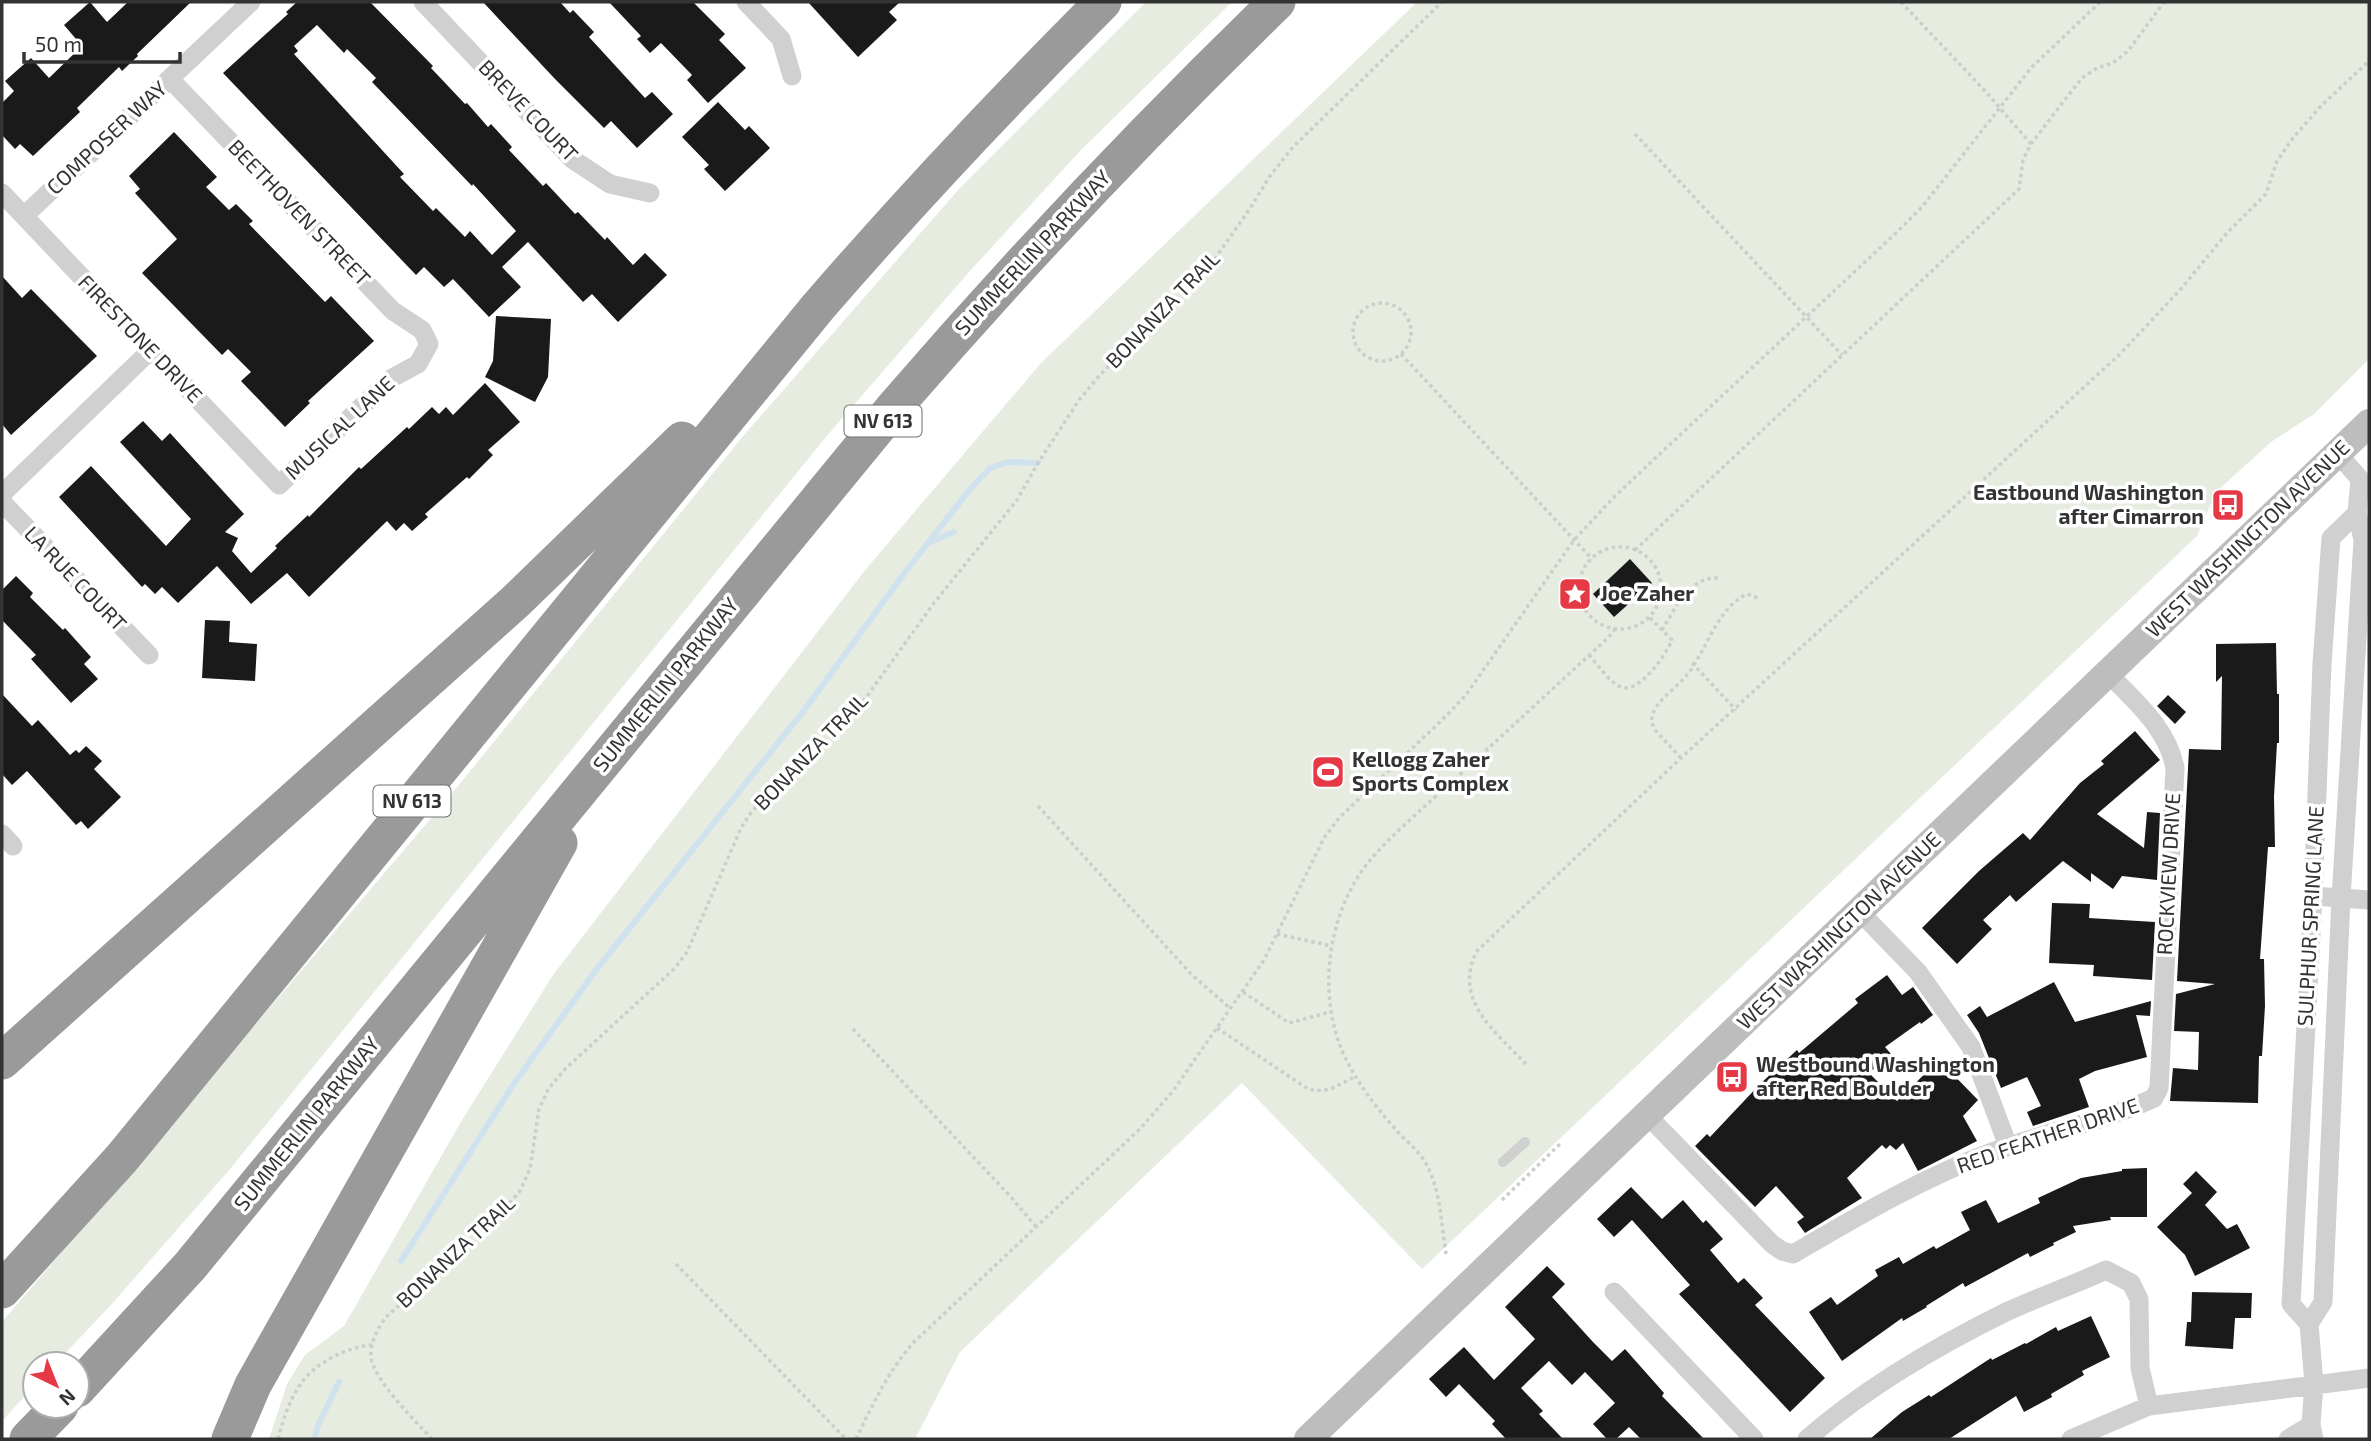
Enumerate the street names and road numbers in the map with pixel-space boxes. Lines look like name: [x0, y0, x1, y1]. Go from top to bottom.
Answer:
street label: BREVE COURT: [474, 54, 584, 166]
street label: COMPOSER WAY: [41, 75, 171, 199]
street label: BEETHOVEN STREET: [224, 134, 376, 290]
street label: SUMMERLIN PARKWAY: [949, 164, 1115, 340]
street label: BONANZA TRAIL: [1100, 245, 1224, 373]
street label: FIRESTONE DRIVE: [74, 269, 208, 407]
street label: MUSICAL LANE: [279, 370, 399, 484]
road number: NV 613: [844, 406, 922, 436]
street label: WEST WASHINGTON AVENUE: [2140, 434, 2354, 642]
street label: LA RUE COURT: [20, 520, 132, 636]
street label: SUMMERLIN PARKWAY: [587, 592, 743, 776]
street label: BONANZA TRAIL: [748, 687, 872, 815]
road number: NV 613: [374, 786, 450, 816]
street label: ROCKVIEW DRIVE: [2151, 792, 2184, 956]
street label: SULPHUR SPRING LANE: [2291, 805, 2328, 1027]
street label: WEST WASHINGTON AVENUE: [1731, 826, 1945, 1034]
street label: SUMMERLIN PARKWAY: [228, 1031, 384, 1215]
street label: RED FEATHER DRIVE: [1953, 1092, 2142, 1177]
street label: BONANZA TRAIL: [391, 1189, 520, 1312]

